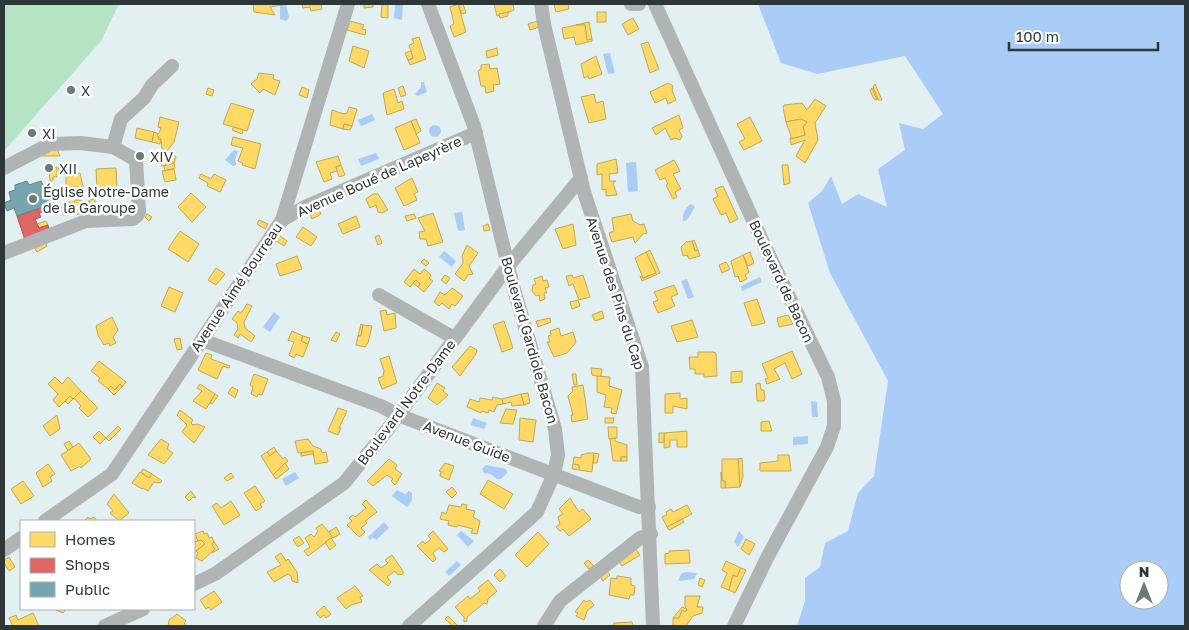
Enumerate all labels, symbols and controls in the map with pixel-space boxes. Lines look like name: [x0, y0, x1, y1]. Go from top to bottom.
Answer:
scale bar: [1009, 20, 1158, 52]
text: 100 m: [1016, 27, 1059, 45]
place label: X: [81, 82, 90, 99]
marker: X: [65, 84, 77, 96]
place label: XI: [42, 125, 56, 142]
marker: XI: [26, 127, 38, 139]
street label: Avenue Boué de Lapeyrère: [294, 132, 464, 220]
place label: XIV: [150, 148, 174, 165]
marker: XIV: [134, 150, 146, 162]
place label: XII: [59, 160, 77, 177]
marker: XII: [43, 162, 55, 174]
place label: Église Notre-Dame de la Garoupe: [43, 183, 169, 216]
marker: Église Notre-Dame de la Garoupe: [27, 193, 39, 205]
street label: Avenue des Pins du Cap: [583, 214, 649, 372]
street label: Boulevard de Bacon: [746, 217, 818, 345]
street label: Avenue Aimé Bourreau: [187, 219, 285, 355]
street label: Boulevard Gardiole Bacon: [498, 255, 562, 425]
street label: Boulevard Notre-Dame: [353, 336, 459, 468]
street label: Avenue Guide: [421, 417, 513, 465]
legend: [20, 520, 195, 610]
text: Homes: [65, 530, 115, 548]
text: Shops: [65, 555, 110, 573]
north arrow: [1119, 560, 1169, 610]
text: N: [1139, 563, 1149, 580]
text: Public: [65, 580, 110, 598]

